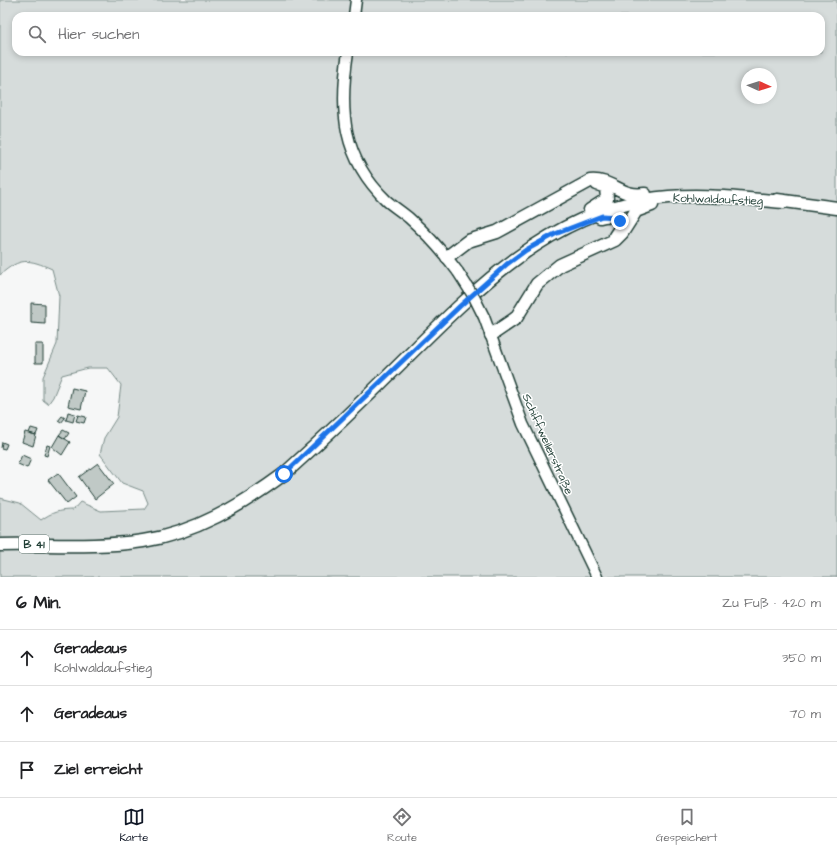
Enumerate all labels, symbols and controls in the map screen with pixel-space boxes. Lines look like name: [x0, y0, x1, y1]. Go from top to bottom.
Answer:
search box: [12, 12, 825, 56]
icon: search: [26, 23, 48, 45]
text: Hier suchen: [58, 24, 139, 45]
north arrow: [741, 68, 777, 104]
street label: Kohlwaldaufstieg: [672, 189, 763, 211]
route end: [611, 212, 629, 230]
street label: Schiffweilerstraße: [518, 391, 578, 498]
route start: [275, 465, 293, 483]
road number: B 41: [19, 535, 49, 553]
text: 6 Min.: [16, 591, 61, 615]
text: Zu Fuß · 420 m: [722, 594, 821, 612]
text: Geradeaus: [54, 638, 127, 659]
icon: ahead: [16, 647, 38, 669]
text: 350 m: [782, 649, 821, 667]
text: Kohlwaldaufstieg: [54, 659, 152, 677]
icon: ahead: [16, 703, 38, 725]
text: Geradeaus: [54, 703, 127, 724]
text: 70 m: [789, 705, 821, 723]
icon: arrive: [16, 759, 38, 781]
text: Ziel erreicht: [54, 759, 143, 780]
tab: Karte: [119, 806, 148, 845]
tab: Route: [387, 806, 417, 845]
tab: Gespeichert: [656, 806, 718, 845]

